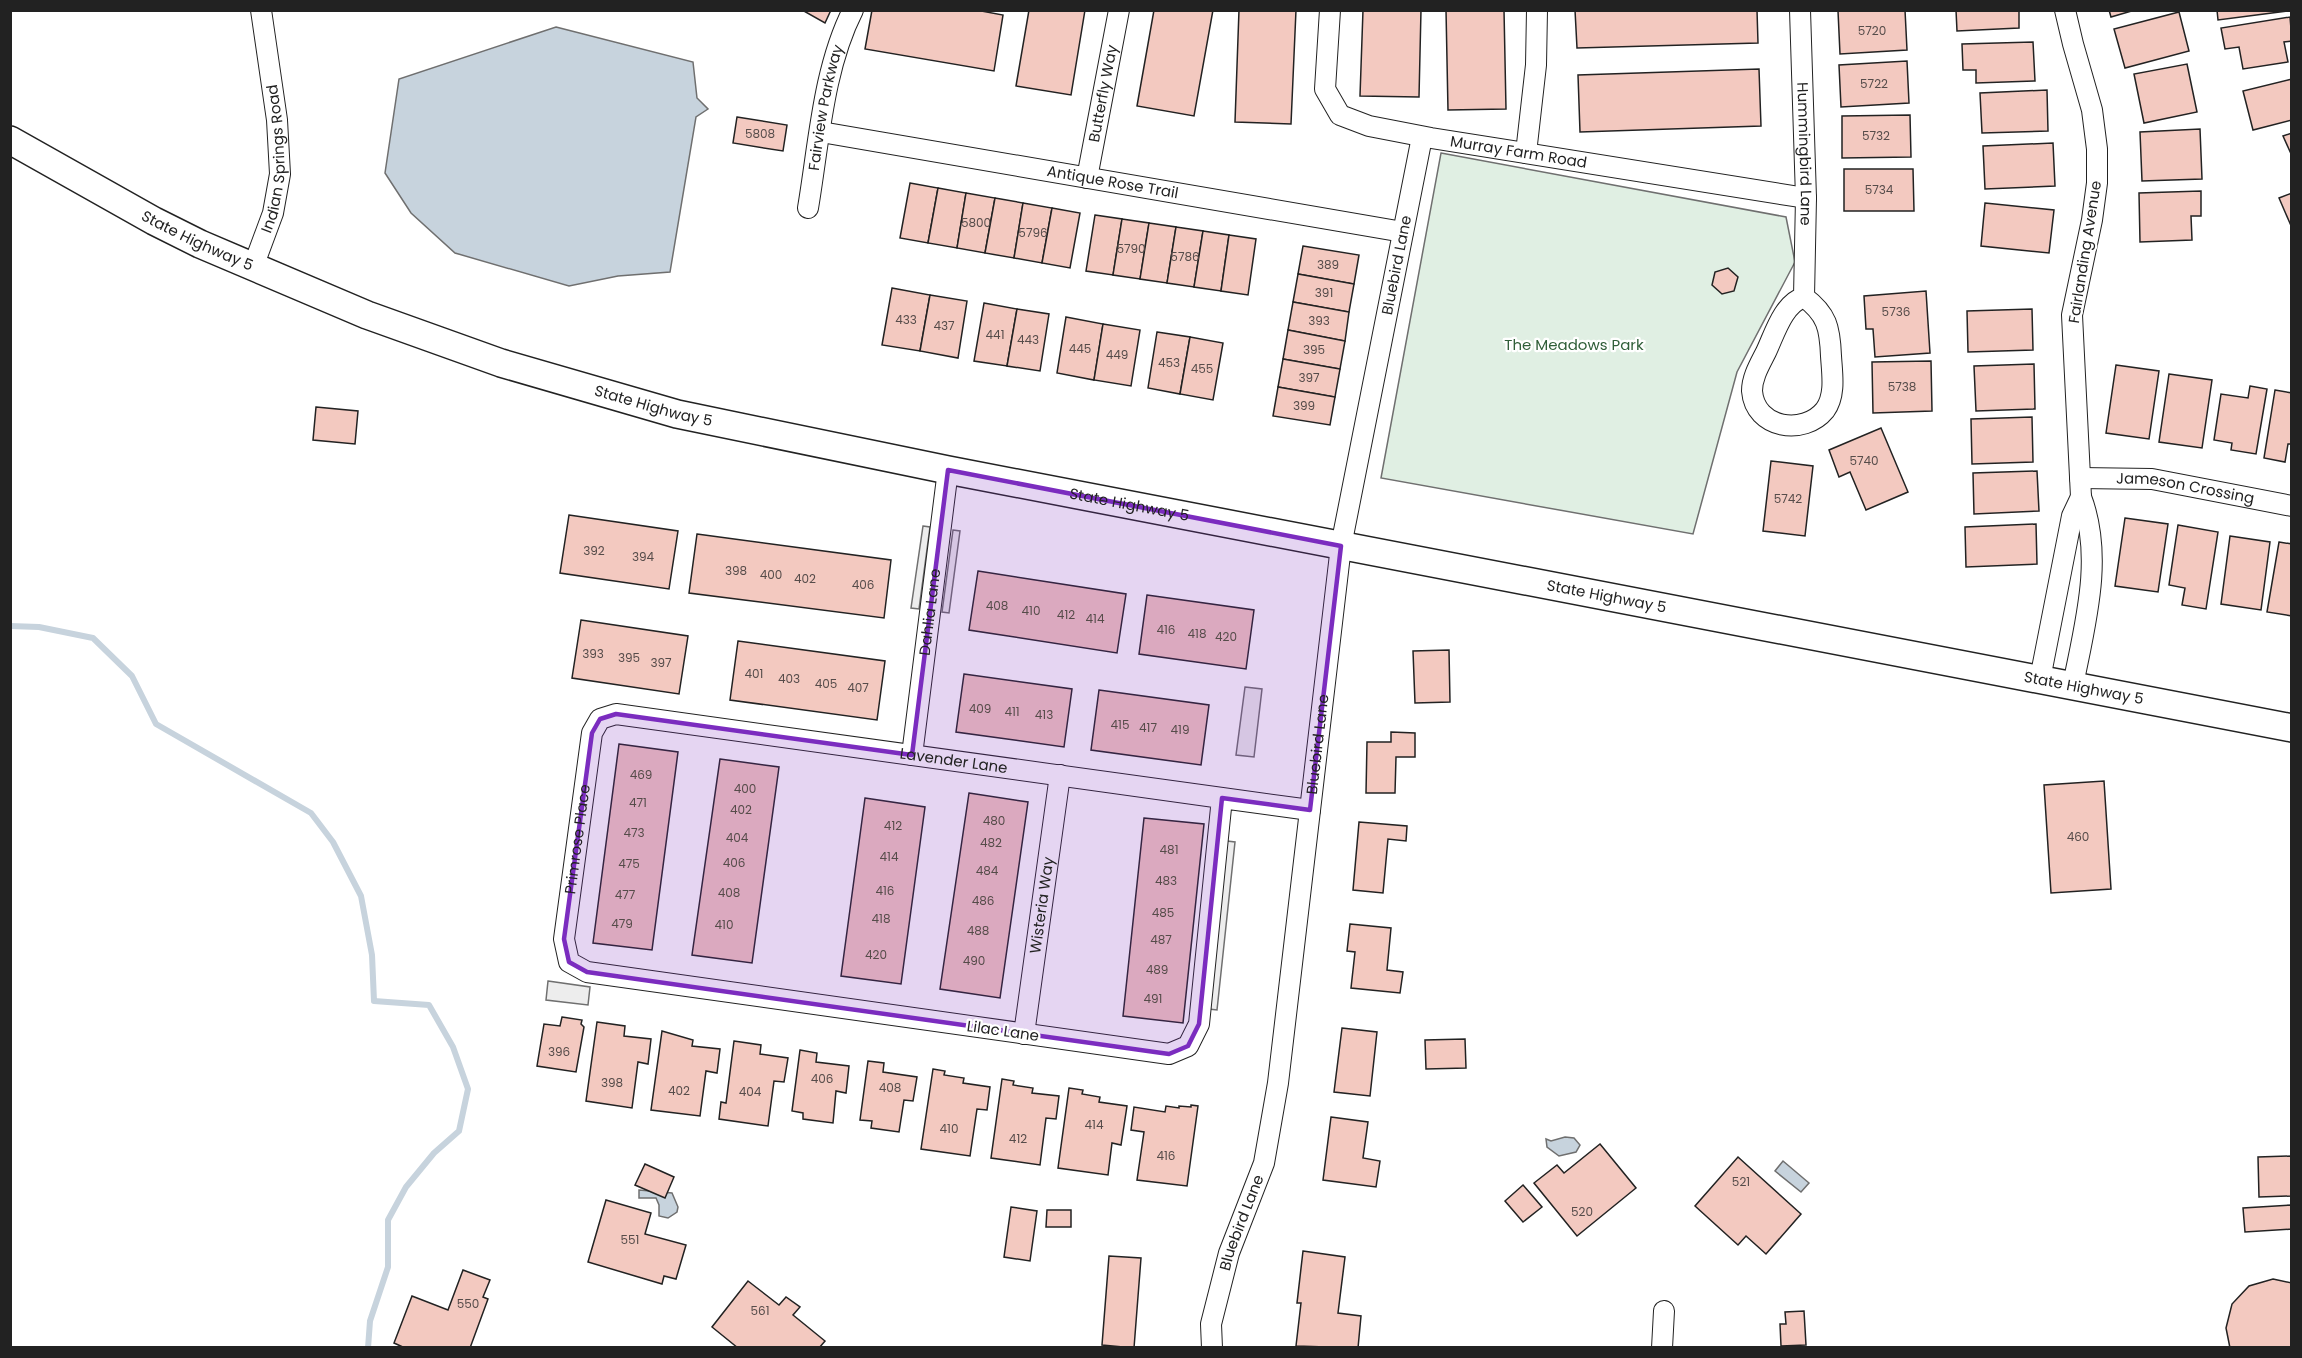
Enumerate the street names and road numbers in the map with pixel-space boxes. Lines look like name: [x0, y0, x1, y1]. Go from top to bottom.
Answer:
street label: Fairview Parkway: [803, 41, 848, 172]
street label: Butterfly Way: [1083, 42, 1122, 144]
street label: Hummingbird Lane: [1792, 82, 1817, 226]
street label: Indian Springs Road: [256, 83, 290, 236]
street label: Murray Farm Road: [1449, 130, 1588, 173]
street label: Antique Rose Trail: [1045, 160, 1180, 203]
street label: Fairlanding Avenue: [2063, 179, 2106, 325]
street label: State Highway 5: [138, 205, 257, 276]
street label: Bluebird Lane: [1376, 214, 1416, 317]
street label: State Highway 5: [592, 380, 714, 431]
street label: Jameson Crossing: [2116, 468, 2256, 509]
street label: State Highway 5: [1068, 483, 1191, 526]
street label: Dahlia Lane: [914, 567, 945, 657]
street label: State Highway 5: [1545, 574, 1668, 618]
street label: State Highway 5: [2022, 666, 2146, 709]
street label: Bluebird Lane: [1301, 693, 1334, 796]
street label: Lavender Lane: [899, 742, 1009, 778]
street label: Primrose Place: [559, 783, 595, 895]
street label: Wisteria Way: [1024, 855, 1059, 955]
street label: Lilac Lane: [966, 1015, 1040, 1046]
street label: Bluebird Lane: [1214, 1171, 1268, 1273]

